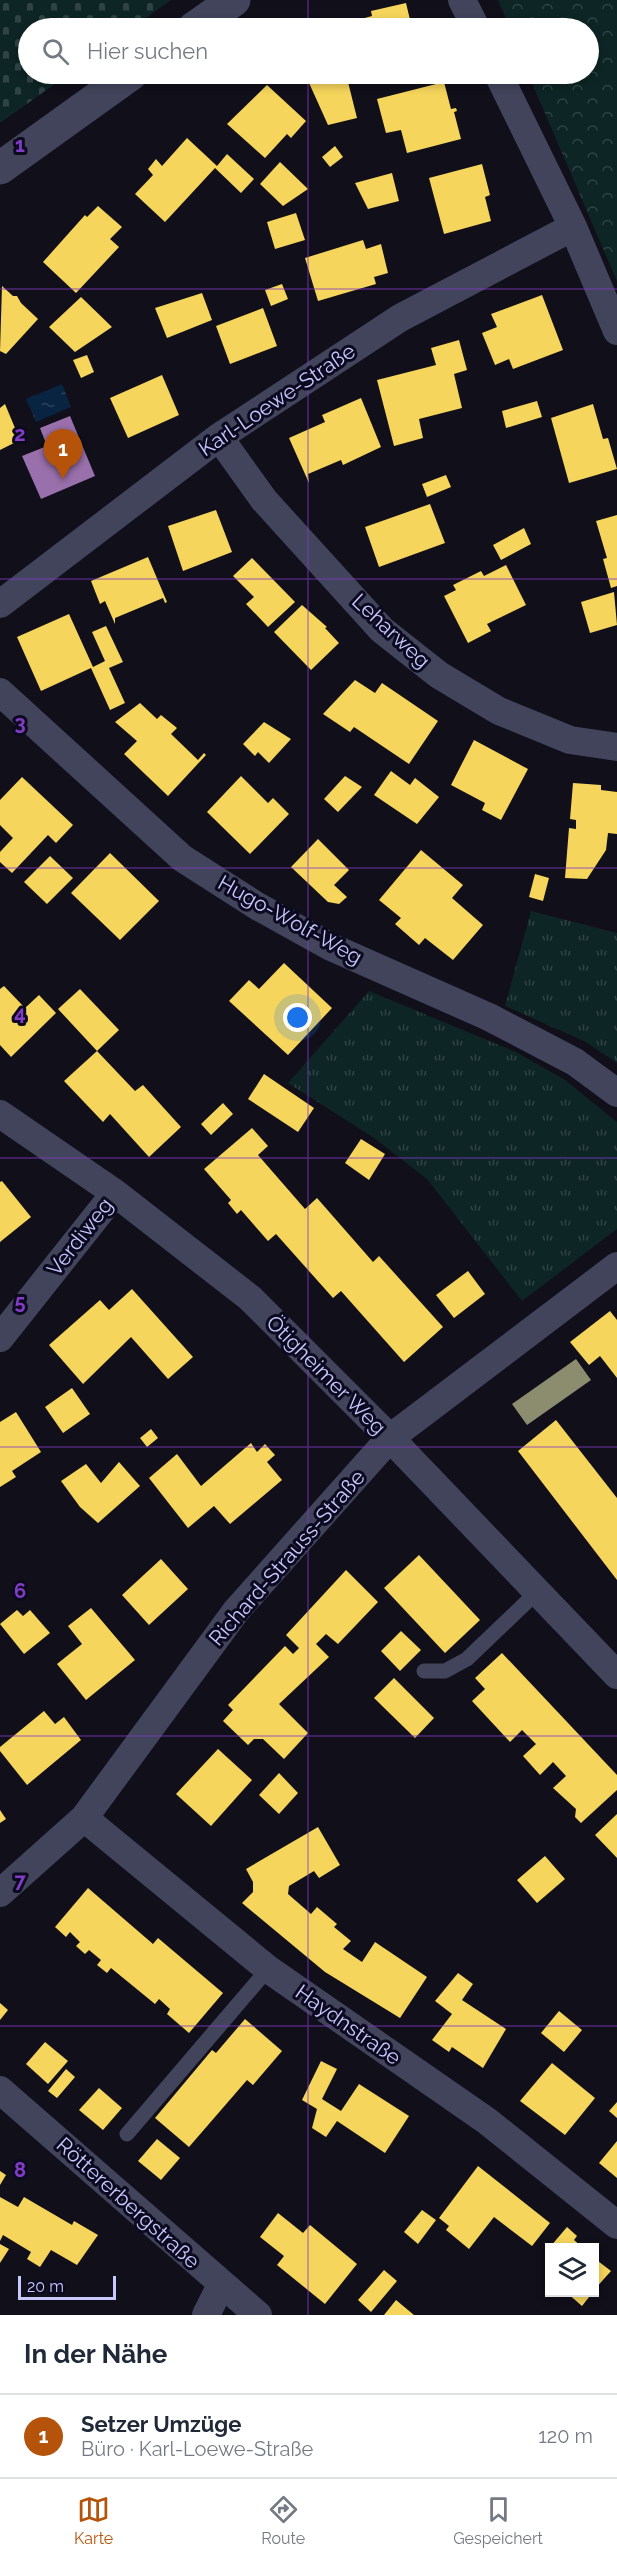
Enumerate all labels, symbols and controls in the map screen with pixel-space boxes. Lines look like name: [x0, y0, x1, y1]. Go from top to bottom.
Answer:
search box: [18, 18, 599, 84]
icon: search: [39, 35, 72, 68]
text: Hier suchen: [87, 38, 208, 64]
text: 1: [15, 133, 25, 157]
street label: Karl-Loewe-Straße: [194, 338, 360, 461]
text: 2: [14, 422, 26, 446]
pin: 1: [44, 430, 82, 479]
street label: Leharweg: [347, 588, 435, 673]
text: 3: [14, 711, 26, 735]
street label: Hugo-Wolf-Weg: [214, 870, 367, 969]
text: 4: [14, 1001, 26, 1025]
your location: [283, 1003, 312, 1032]
street label: Verdiweg: [41, 1193, 118, 1281]
text: 5: [14, 1290, 26, 1314]
street label: Ötigheimer Weg: [261, 1310, 391, 1440]
street label: Richard-Strauss-Straße: [203, 1465, 370, 1651]
text: 6: [14, 1579, 26, 1603]
text: 7: [14, 1869, 26, 1893]
street label: Haydnstraße: [291, 1979, 406, 2070]
street label: Röttererbergstraße: [52, 2132, 205, 2273]
text: 8: [14, 2158, 26, 2182]
map controls: [545, 2243, 599, 2297]
button: layers: [545, 2243, 599, 2297]
scale bar: [18, 2273, 116, 2300]
text: 20 m: [27, 2277, 64, 2296]
text: In der Nähe: [24, 2339, 167, 2369]
text: Setzer Umzüge: [81, 2411, 242, 2437]
text: 1: [39, 2424, 48, 2448]
text: 120 m: [538, 2424, 593, 2448]
text: Büro · Karl-Loewe-Straße: [81, 2437, 313, 2461]
tab: Karte: [74, 2493, 113, 2548]
tab: Route: [261, 2493, 305, 2548]
tab: Gespeichert: [453, 2493, 543, 2548]

